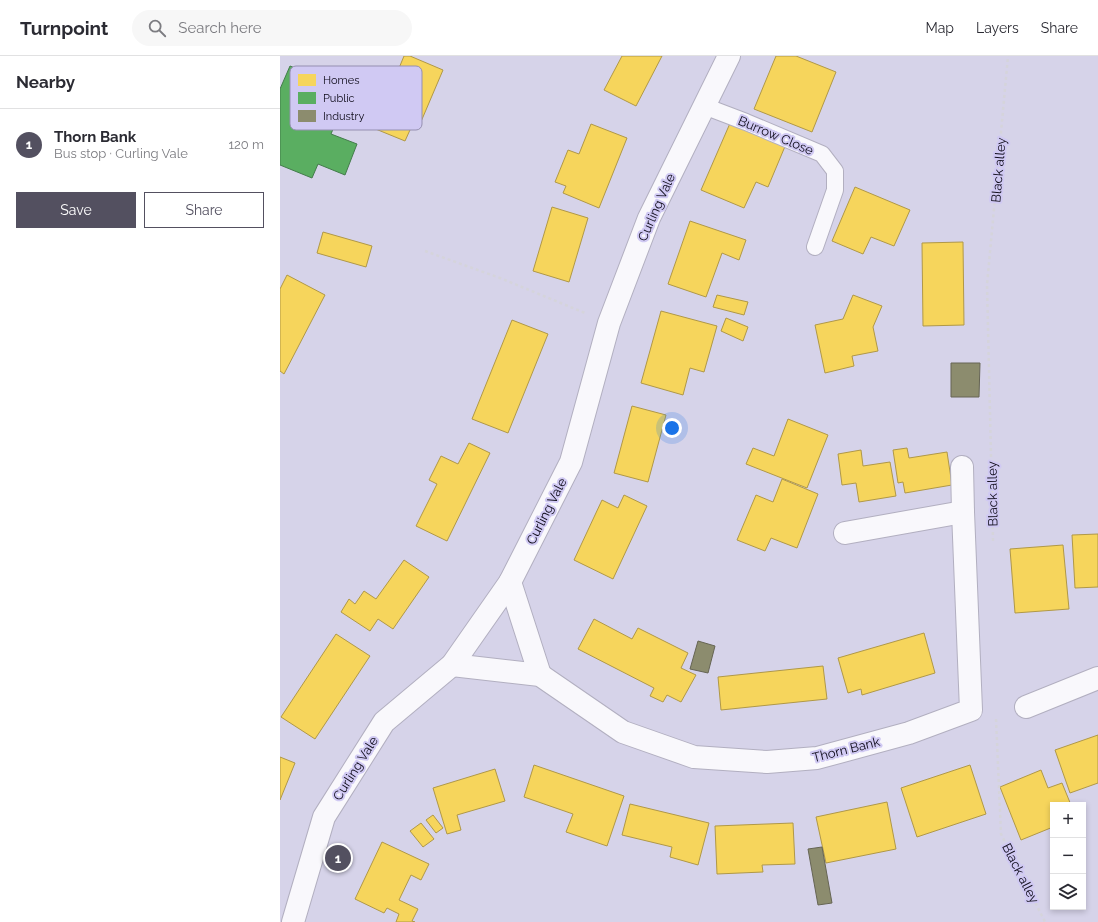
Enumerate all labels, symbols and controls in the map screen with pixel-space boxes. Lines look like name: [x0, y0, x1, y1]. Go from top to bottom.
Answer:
search box: [132, 10, 412, 46]
text: Turnpoint: [20, 17, 108, 39]
icon: search: [146, 17, 168, 39]
text: Search here: [178, 19, 262, 37]
text: Map: [926, 20, 954, 36]
text: Layers: [976, 20, 1019, 36]
text: Share: [1041, 20, 1078, 36]
legend: [290, 66, 422, 130]
text: Nearby: [16, 72, 75, 92]
text: Homes: [323, 74, 359, 87]
text: Public: [323, 92, 355, 105]
text: Industry: [323, 110, 364, 123]
street label: Burrow Close: [736, 113, 816, 158]
text: Thorn Bank: [54, 128, 136, 146]
text: 1: [26, 137, 32, 152]
text: 120 m: [228, 137, 264, 152]
street label: Black alley: [988, 137, 1009, 203]
text: Bus stop · Curling Vale: [54, 146, 188, 161]
street label: Curling Vale: [635, 171, 678, 243]
button: Save: [16, 192, 136, 228]
button: Share: [144, 192, 264, 228]
your location: [662, 418, 682, 438]
street label: Black alley: [984, 461, 1001, 527]
street label: Curling Vale: [523, 475, 570, 547]
street label: Curling Vale: [330, 733, 381, 803]
street label: Thorn Bank: [811, 734, 881, 765]
map controls: [1050, 802, 1086, 910]
button: +: [1050, 802, 1086, 838]
button: −: [1050, 838, 1086, 874]
street label: Black alley: [999, 841, 1042, 906]
pin: 1: [325, 843, 351, 873]
button: layers: [1050, 874, 1086, 910]

